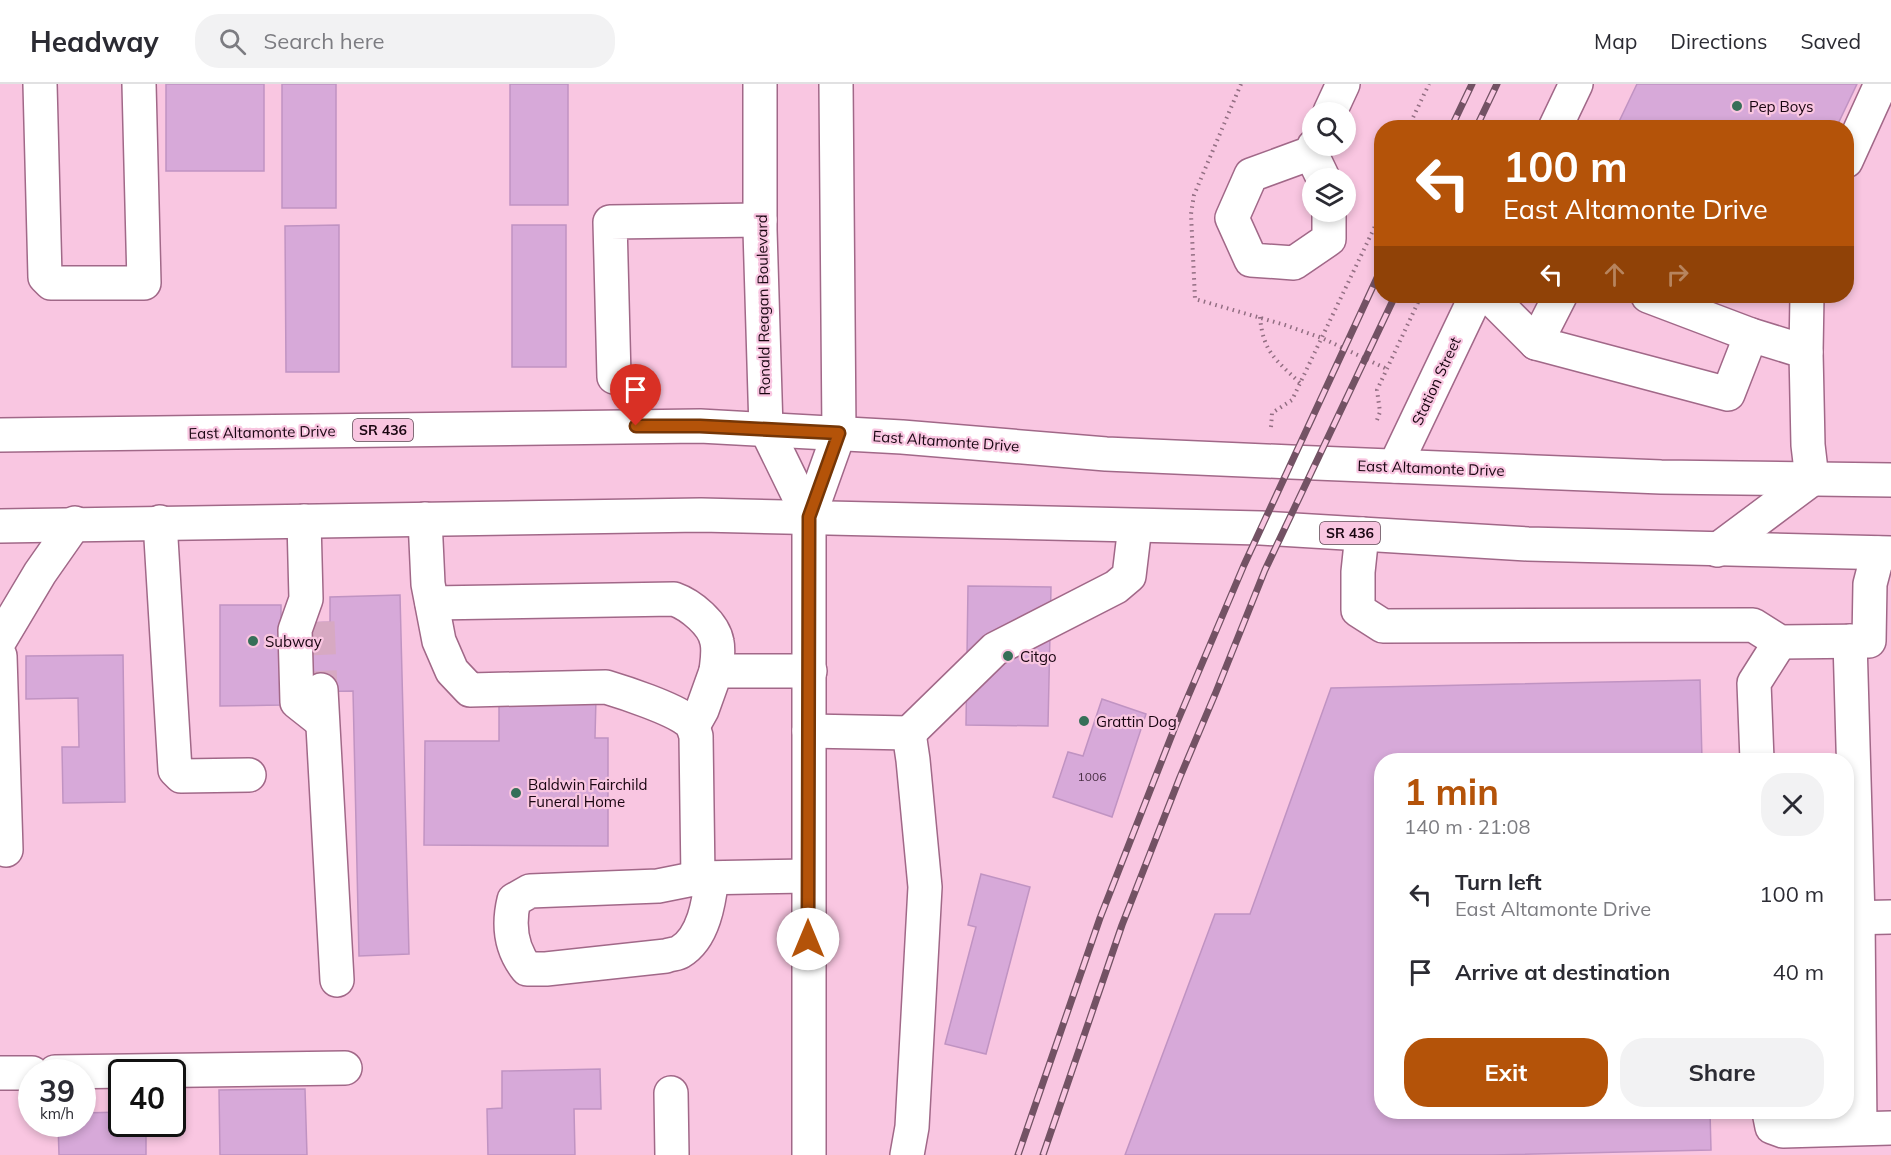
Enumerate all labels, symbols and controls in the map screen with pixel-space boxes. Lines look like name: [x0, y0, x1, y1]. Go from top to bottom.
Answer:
search box: [195, 14, 615, 68]
text: Headway: [30, 24, 159, 59]
icon: search: [216, 25, 249, 58]
text: Search here: [264, 27, 385, 55]
text: Map: [1594, 28, 1637, 54]
text: Directions: [1670, 28, 1767, 54]
text: Saved: [1800, 28, 1861, 54]
place label: Pep Boys: [1749, 97, 1813, 116]
marker: Pep Boys: [1730, 99, 1744, 113]
map controls: [1302, 102, 1356, 222]
button: search: [1302, 102, 1356, 156]
text: 100 m: [1503, 140, 1628, 193]
icon: left: [1404, 144, 1482, 222]
button: layers: [1302, 168, 1356, 222]
text: East Altamonte Drive: [1503, 192, 1768, 226]
street label: Ronald Reagan Boulevard: [752, 214, 774, 396]
icon: left: [1535, 258, 1568, 291]
icon: ahead: [1598, 258, 1631, 291]
icon: right: [1661, 258, 1694, 291]
street label: Station Street: [1407, 334, 1465, 428]
pin: [610, 364, 661, 426]
icon: arrive: [619, 373, 652, 406]
road number: SR 436: [353, 419, 413, 441]
street label: East Altamonte Drive: [188, 421, 336, 443]
street label: East Altamonte Drive: [872, 426, 1020, 456]
street label: East Altamonte Drive: [1357, 456, 1505, 480]
road number: SR 436: [1320, 522, 1380, 544]
place label: Subway: [265, 632, 322, 651]
marker: Subway: [246, 634, 260, 648]
place label: Citgo: [1020, 647, 1057, 666]
marker: Citgo: [1001, 649, 1015, 663]
place label: Grattin Dog: [1096, 712, 1177, 731]
marker: Grattin Dog: [1077, 714, 1091, 728]
house number: 1006: [1078, 769, 1106, 784]
text: 1 min: [1404, 769, 1499, 814]
button: close: [1761, 773, 1824, 836]
place label: Baldwin Fairchild Funeral Home: [528, 775, 648, 811]
marker: Baldwin Fairchild Funeral Home: [509, 786, 523, 800]
text: 140 m · 21:08: [1404, 814, 1530, 839]
text: Turn left: [1455, 868, 1542, 896]
icon: left: [1404, 878, 1437, 911]
text: 100 m: [1759, 880, 1824, 908]
text: East Altamonte Drive: [1455, 896, 1651, 921]
position arrow: [776, 907, 840, 971]
icon: arrive: [1404, 956, 1437, 989]
text: Arrive at destination: [1455, 958, 1670, 986]
text: 40 m: [1773, 958, 1824, 986]
button: Exit: [1404, 1038, 1608, 1107]
button: Share: [1620, 1038, 1824, 1107]
speed limit sign: 40: [108, 1059, 186, 1137]
text: 39: [39, 1072, 75, 1110]
text: km/h: [40, 1104, 74, 1123]

